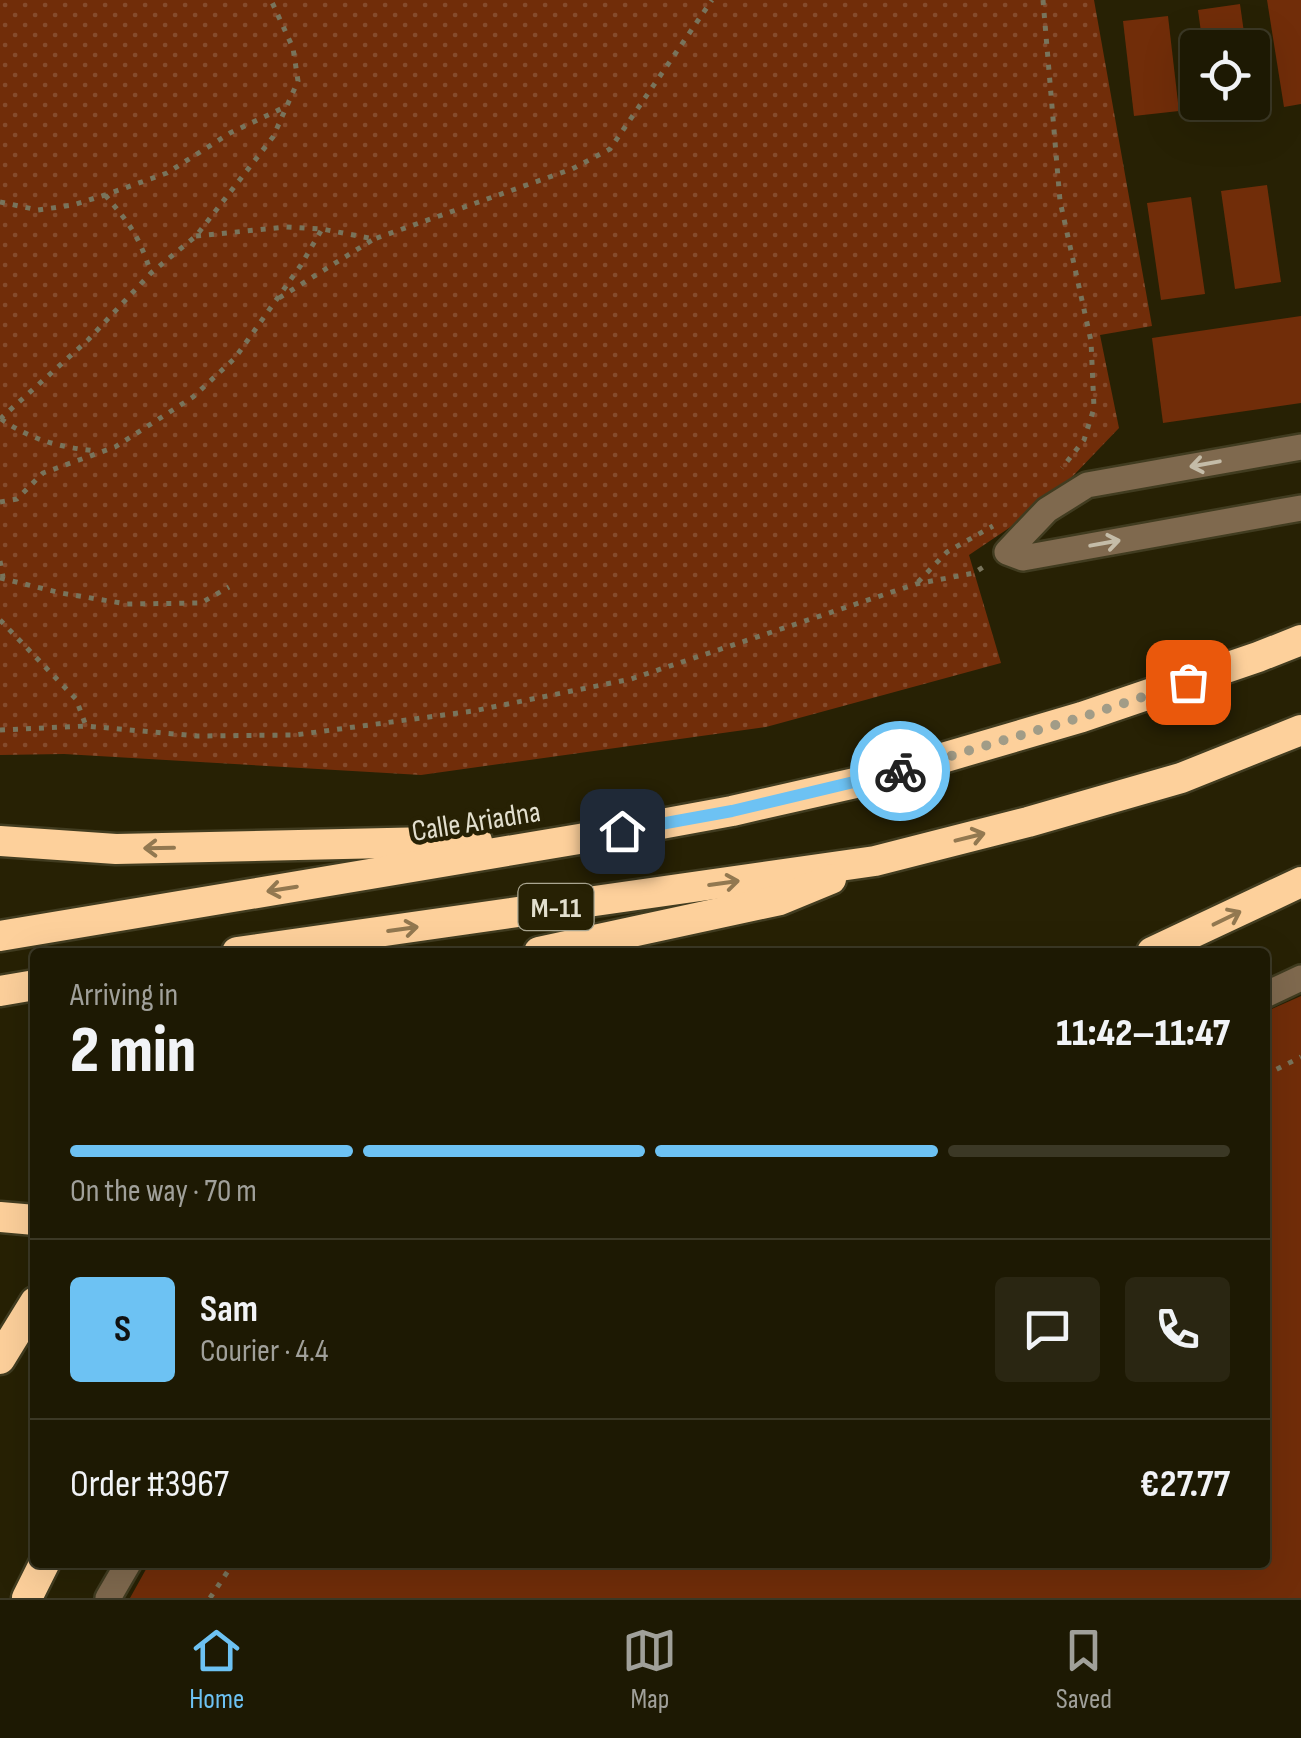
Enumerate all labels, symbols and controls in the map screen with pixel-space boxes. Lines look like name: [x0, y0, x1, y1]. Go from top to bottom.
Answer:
map controls: [1180, 30, 1270, 120]
button: locate: [1180, 30, 1270, 120]
one-way arrow: [1189, 455, 1222, 474]
one-way arrow: [1088, 533, 1120, 552]
pin: [1146, 640, 1231, 725]
icon: bag: [1161, 655, 1216, 710]
courier: [850, 721, 950, 821]
icon: bike: [873, 744, 928, 799]
pin: [580, 789, 665, 874]
street label: Calle Ariadna: [409, 794, 543, 850]
icon: home: [595, 804, 650, 859]
one-way arrow: [953, 827, 985, 846]
one-way arrow: [144, 838, 176, 857]
one-way arrow: [708, 873, 740, 891]
one-way arrow: [266, 880, 299, 899]
road number: M-11: [518, 884, 594, 930]
one-way arrow: [1211, 907, 1241, 926]
one-way arrow: [386, 919, 418, 937]
text: Arriving in: [70, 976, 178, 1015]
text: 11:42–11:47: [1056, 1011, 1230, 1056]
text: 2 min: [70, 1013, 196, 1091]
text: On the way · 70 m: [70, 1172, 257, 1211]
button: chat: [995, 1277, 1100, 1382]
button: phone: [1125, 1277, 1230, 1382]
text: Sam: [200, 1287, 258, 1332]
text: S: [114, 1307, 131, 1352]
text: Courier · 4.4: [200, 1332, 328, 1371]
text: Order #3967: [70, 1462, 229, 1507]
text: €27.77: [1140, 1462, 1230, 1507]
tab: Home: [189, 1623, 244, 1716]
tab: Map: [622, 1623, 677, 1716]
tab: Saved: [1056, 1623, 1112, 1716]

